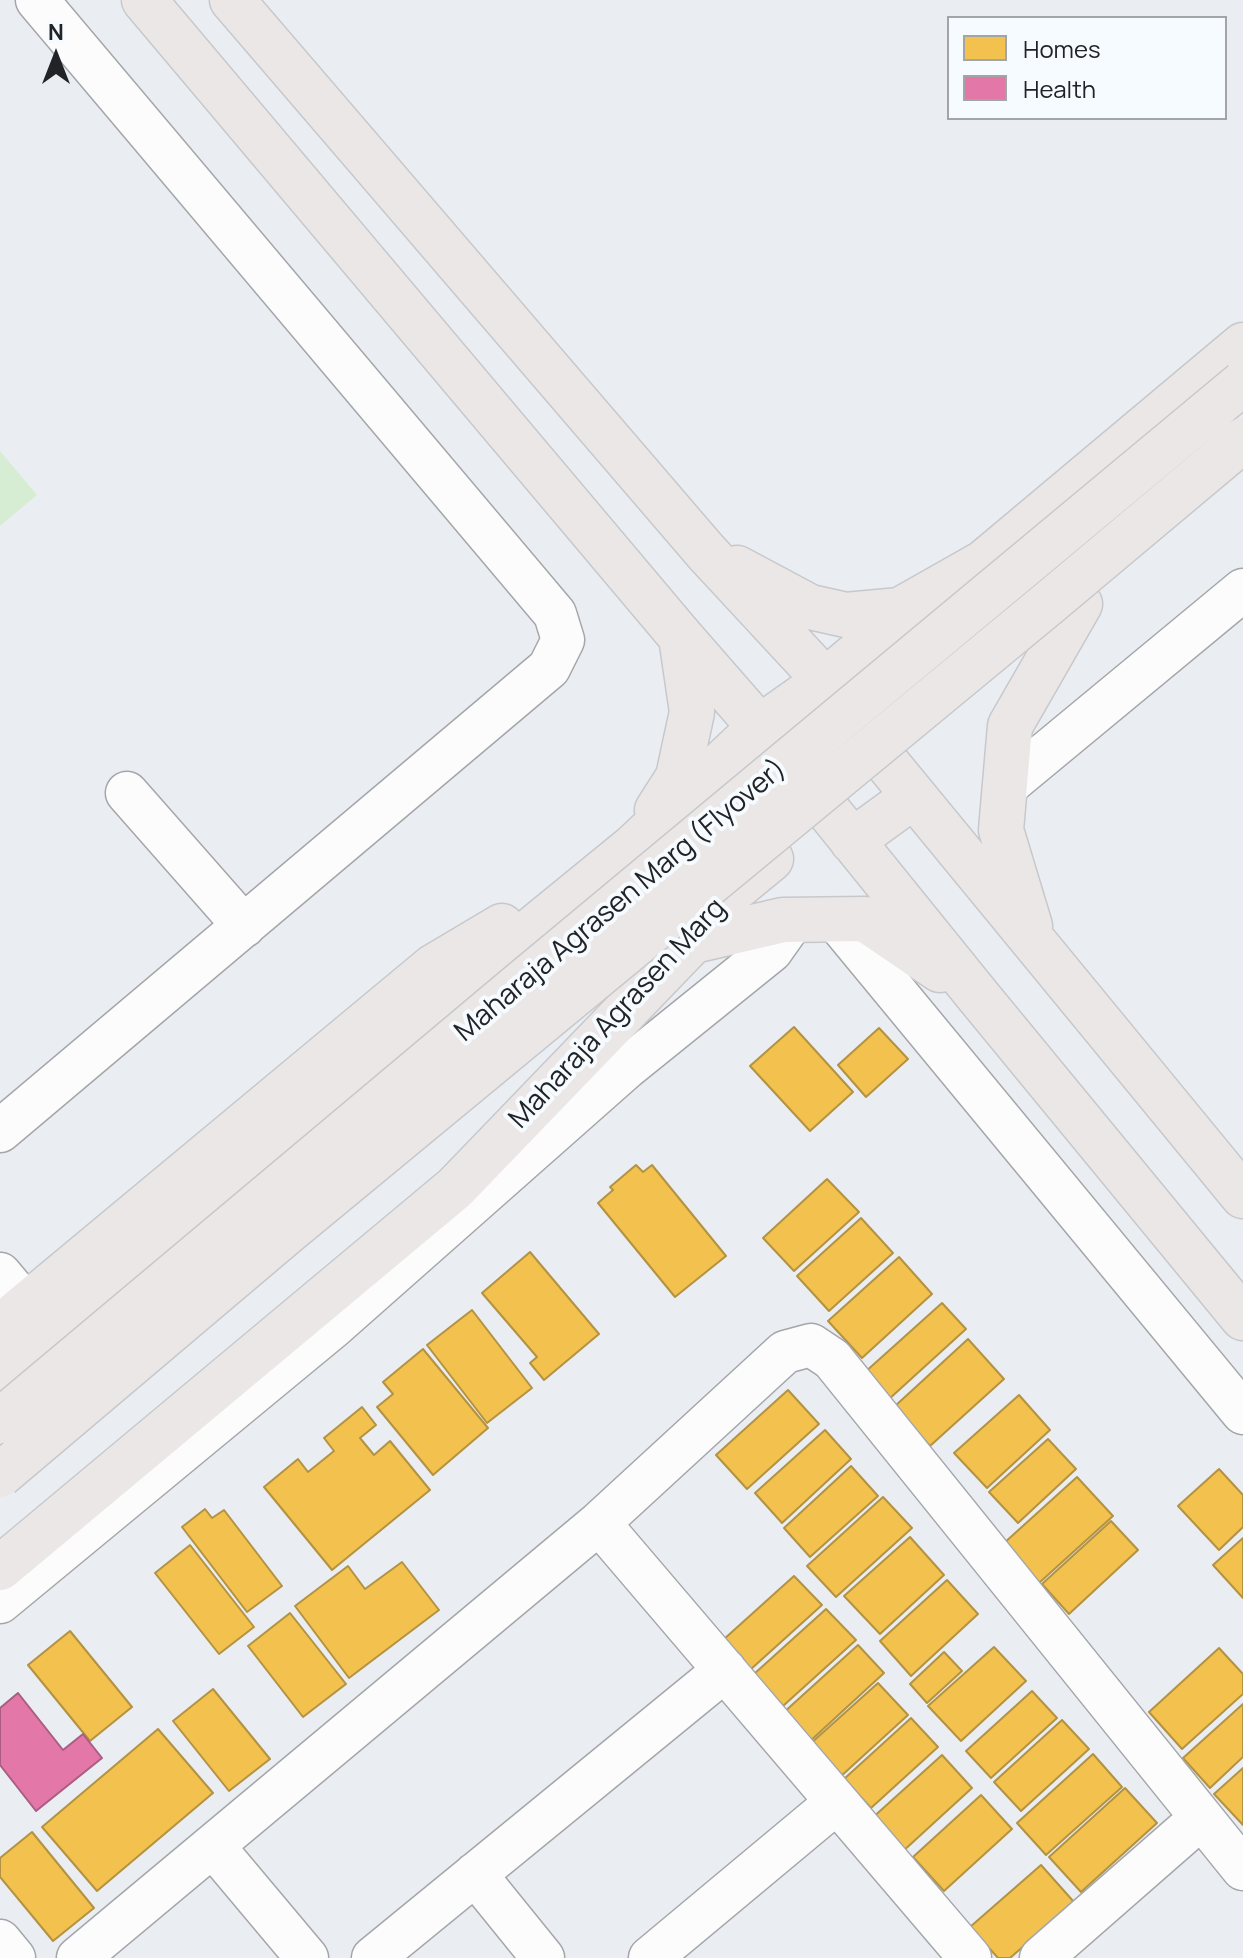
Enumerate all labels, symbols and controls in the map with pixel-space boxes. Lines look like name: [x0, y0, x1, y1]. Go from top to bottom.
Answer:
north arrow: [16, 16, 96, 96]
legend: [947, 16, 1227, 120]
text: N: [48, 17, 64, 47]
text: Homes: [1023, 32, 1101, 65]
text: Health: [1023, 72, 1096, 105]
street label: Maharaja Agrasen Marg (Flyover): [449, 753, 793, 1049]
street label: Maharaja Agrasen Marg: [503, 892, 733, 1136]

